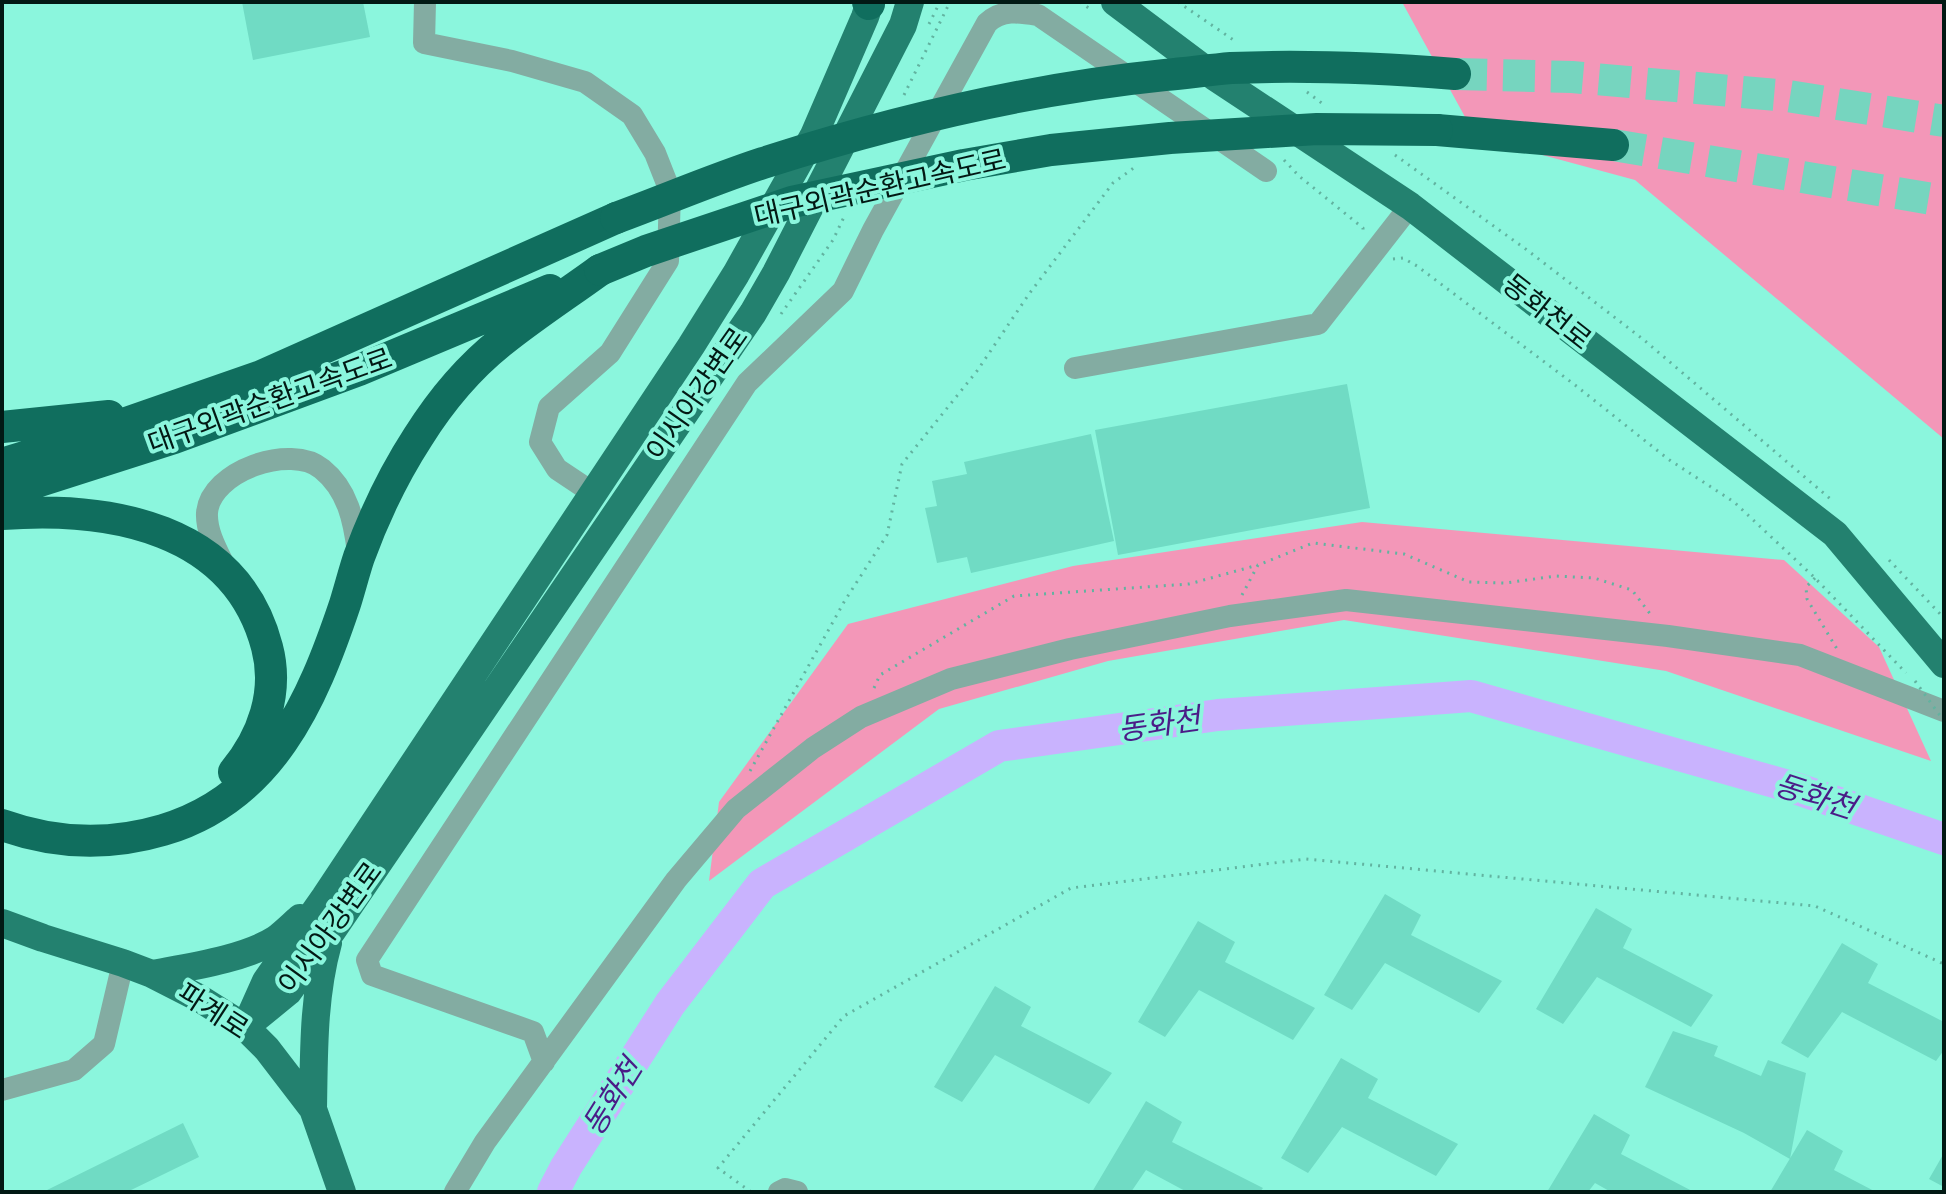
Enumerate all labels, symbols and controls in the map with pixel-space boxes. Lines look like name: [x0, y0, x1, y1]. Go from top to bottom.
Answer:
street label: 대구외곽순환고속도로: [751, 143, 1009, 233]
street label: 동화천로: [1496, 267, 1598, 357]
street label: 이시아강변로: [639, 321, 755, 467]
street label: 대구외곽순환고속도로: [143, 341, 397, 461]
water label: 동화천: [1116, 700, 1206, 747]
water label: 동화천: [1770, 767, 1863, 826]
street label: 이시아강변로: [271, 856, 389, 1000]
street label: 파계로: [172, 976, 254, 1046]
water label: 동화천: [575, 1050, 651, 1141]

